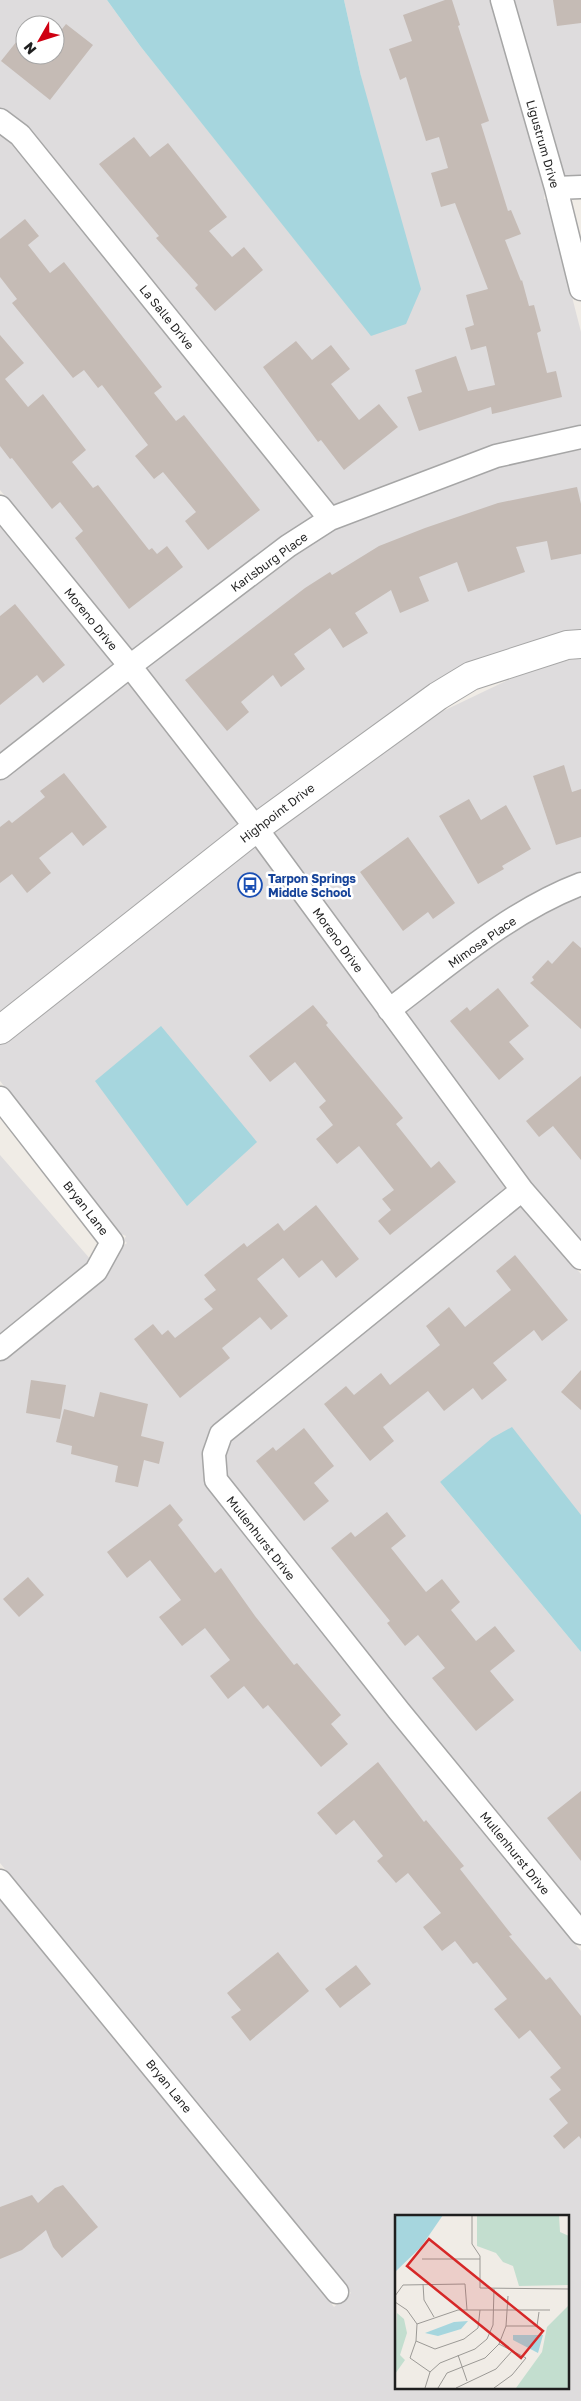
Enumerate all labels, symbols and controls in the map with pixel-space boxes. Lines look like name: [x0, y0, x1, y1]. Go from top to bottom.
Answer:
north arrow: [15, 15, 65, 65]
text: N: [20, 39, 39, 58]
street label: Ligustrum Drive: [523, 98, 563, 190]
street label: La Salle Drive: [136, 282, 198, 352]
street label: Karlsburg Place: [228, 529, 310, 595]
street label: Moreno Drive: [61, 585, 121, 653]
street label: Highpoint Drive: [237, 780, 317, 846]
place label: Tarpon Springs Middle School: [268, 871, 356, 900]
bus stop icon: Tarpon Springs Middle School: [237, 872, 263, 898]
street label: Moreno Drive: [309, 905, 367, 975]
street label: Mimosa Place: [445, 913, 519, 971]
street label: Bryan Lane: [60, 1178, 112, 1238]
street label: Mullenhurst Drive: [223, 1493, 299, 1583]
street label: Mullenhurst Drive: [477, 1808, 553, 1898]
street label: Bryan Lane: [143, 2056, 195, 2116]
inset map: [395, 2215, 568, 2388]

